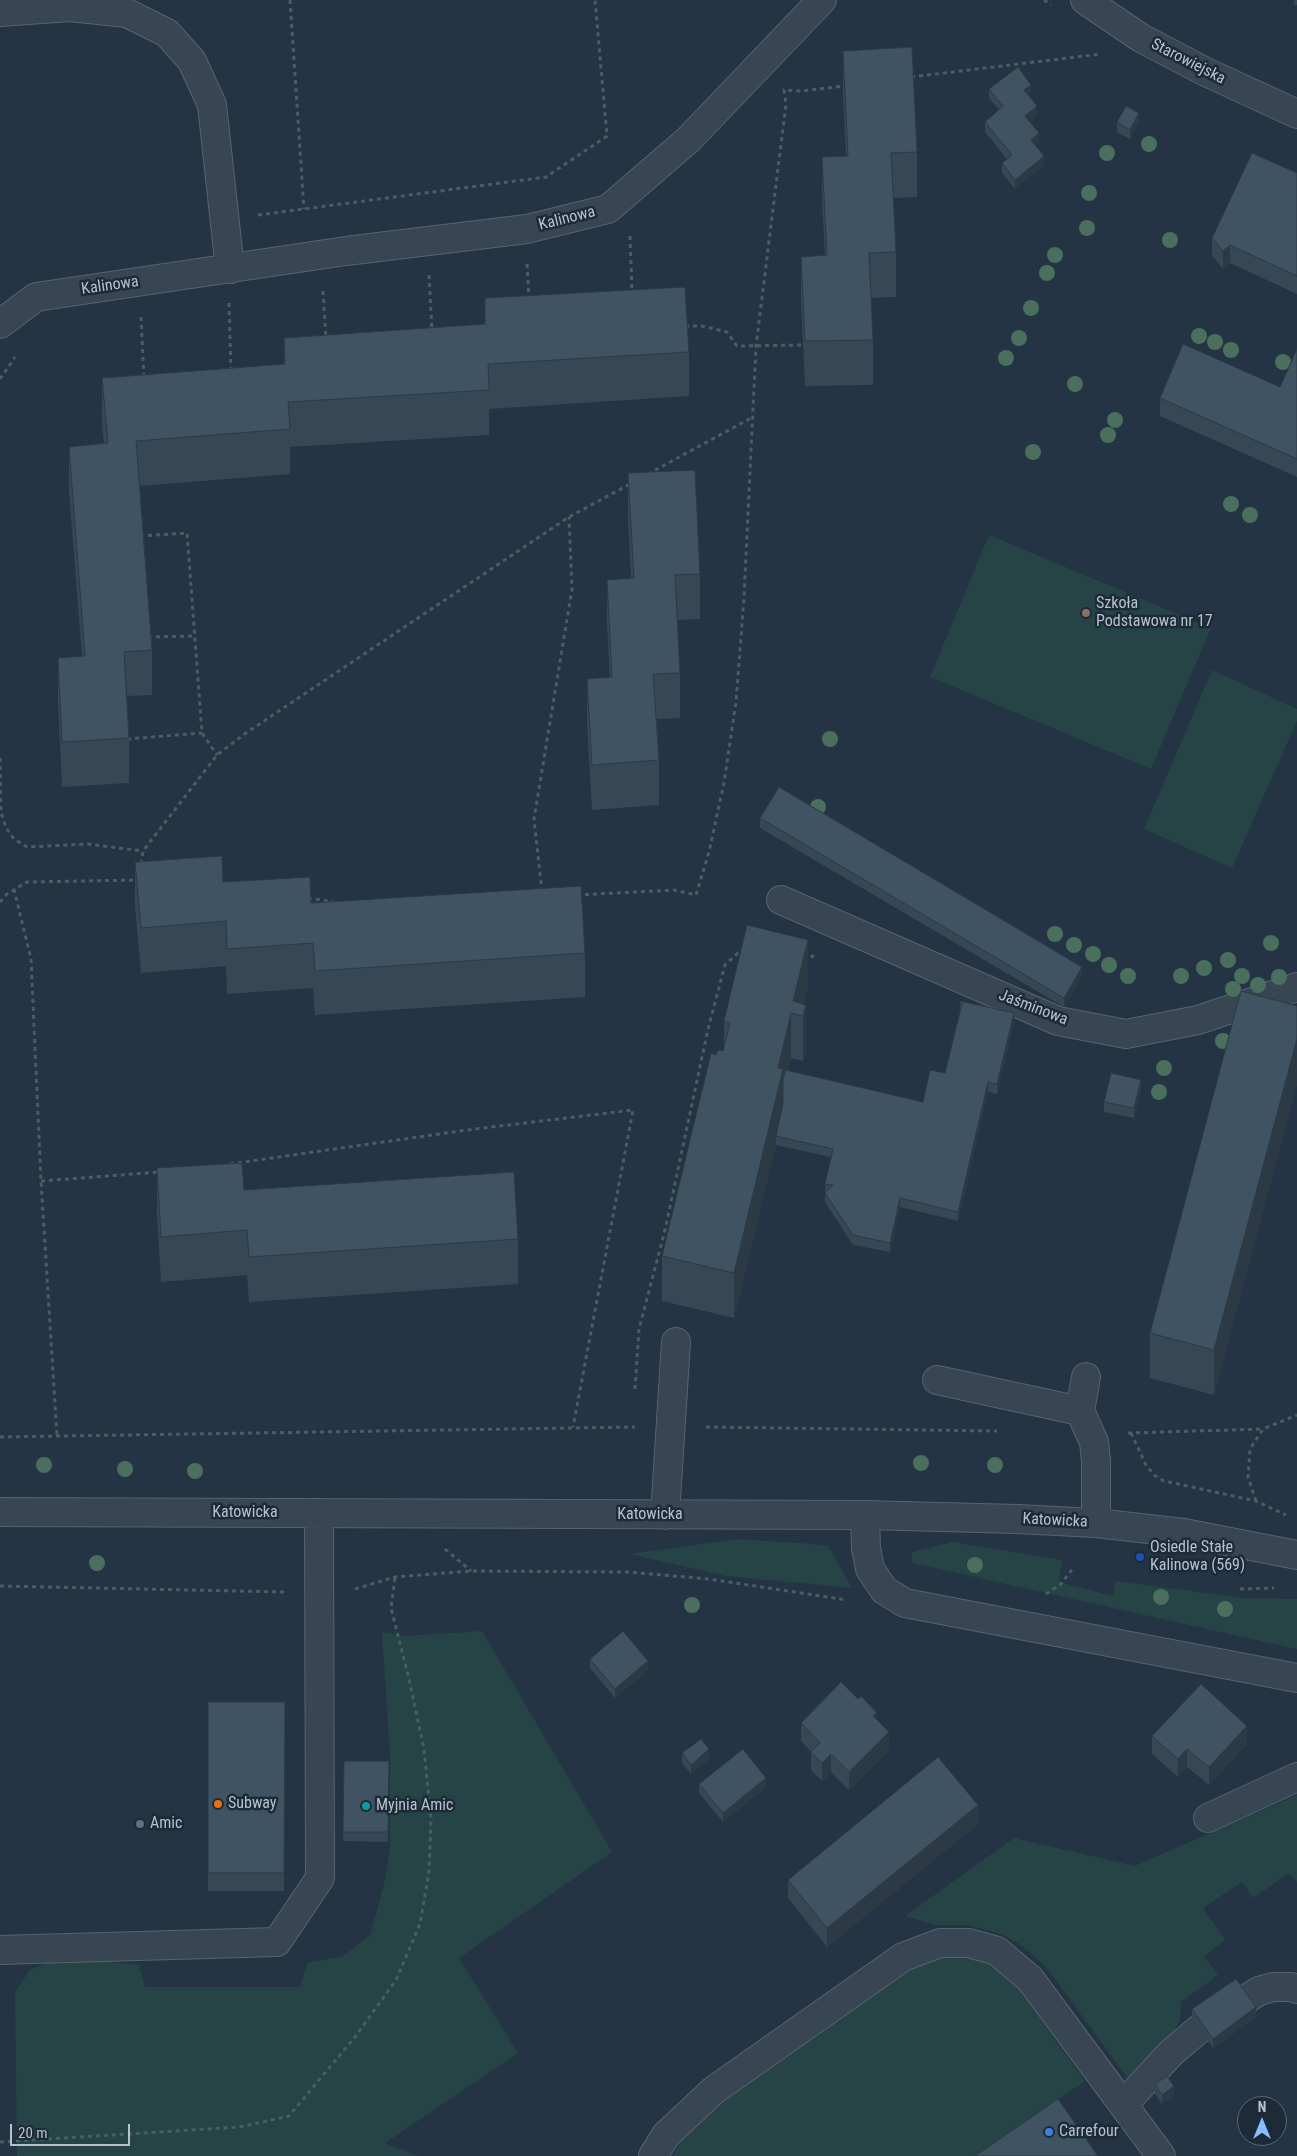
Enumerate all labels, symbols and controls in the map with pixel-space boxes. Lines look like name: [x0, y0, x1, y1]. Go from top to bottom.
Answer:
street label: Starowiejska: [1148, 35, 1228, 89]
street label: Kalinowa: [537, 203, 597, 235]
street label: Kalinowa: [80, 272, 140, 300]
place label: Szkoła Podstawowa nr 17: [1096, 594, 1213, 632]
marker: Szkoła Podstawowa nr 17: [1080, 607, 1092, 619]
street label: Jaśminowa: [996, 986, 1070, 1030]
street label: Katowicka: [212, 1503, 278, 1523]
street label: Katowicka: [617, 1505, 683, 1525]
street label: Katowicka: [1022, 1510, 1088, 1532]
place label: Osiedle Stałe Kalinowa (569): [1150, 1538, 1245, 1576]
marker: Osiedle Stałe Kalinowa (569): [1134, 1551, 1146, 1563]
place label: Subway: [228, 1794, 277, 1814]
place label: Myjnia Amic: [376, 1796, 453, 1816]
marker: Subway: [212, 1798, 224, 1810]
marker: Myjnia Amic: [360, 1800, 372, 1812]
place label: Amic: [150, 1814, 182, 1834]
marker: Amic: [134, 1818, 146, 1830]
north arrow: [1237, 2096, 1287, 2146]
text: N: [1258, 2099, 1266, 2115]
scale bar: [12, 2114, 132, 2146]
place label: Carrefour: [1059, 2122, 1119, 2142]
text: 20 m: [18, 2124, 48, 2142]
marker: Carrefour: [1043, 2126, 1055, 2138]

